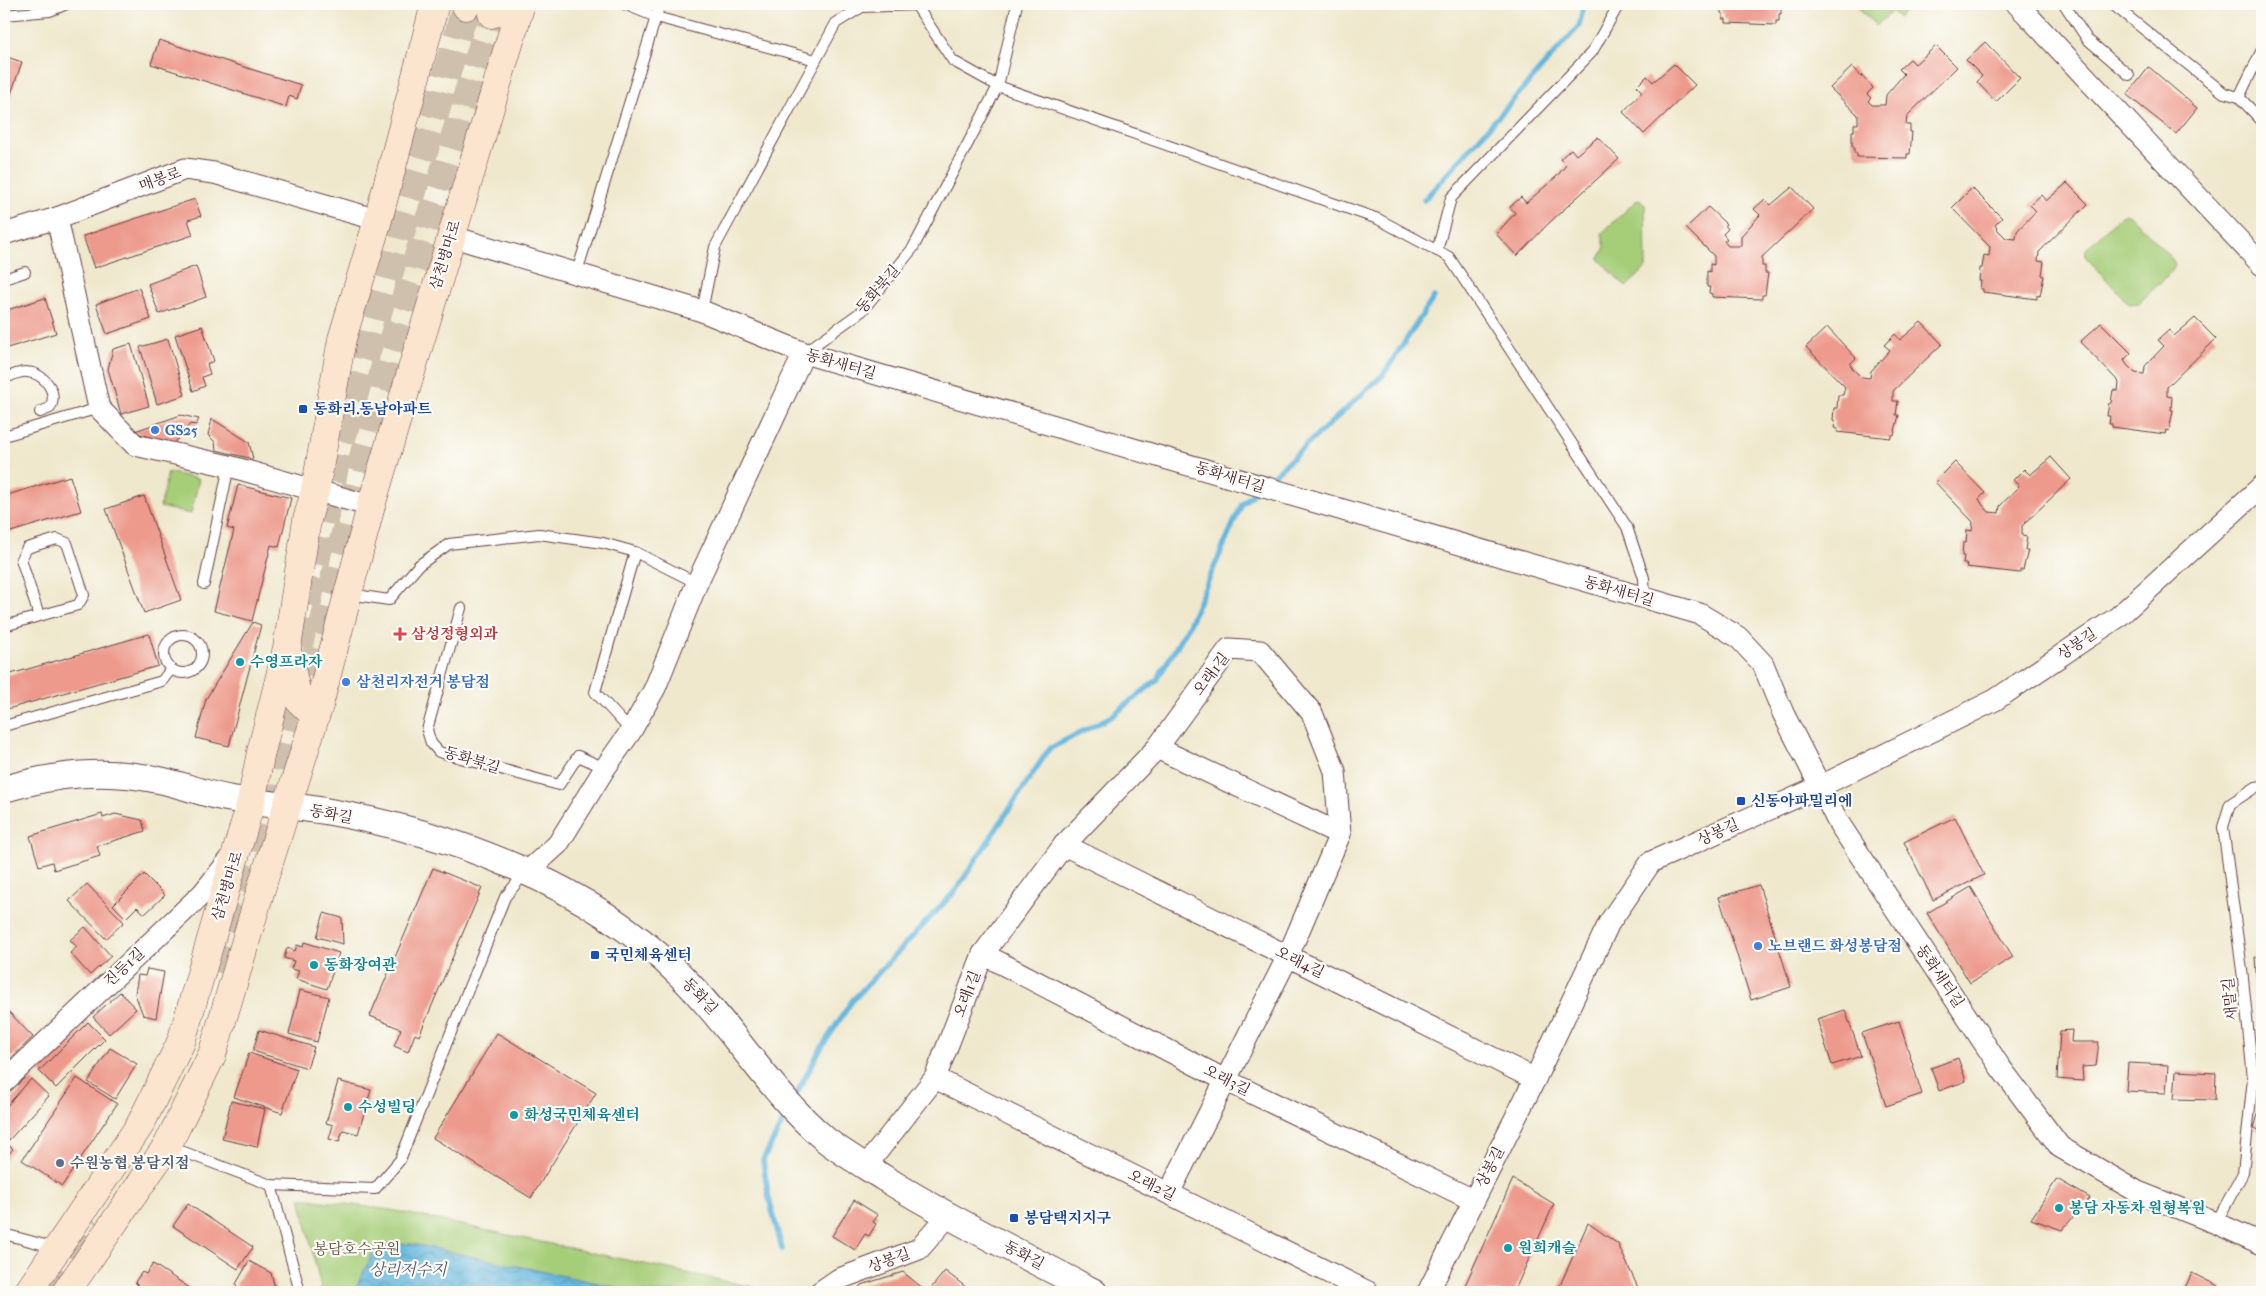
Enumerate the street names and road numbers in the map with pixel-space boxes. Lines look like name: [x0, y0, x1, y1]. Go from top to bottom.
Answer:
street label: 매봉로: [136, 163, 184, 195]
street label: 삼천병마로: [426, 217, 464, 292]
street label: 동화북길: [852, 261, 904, 317]
street label: 동화새터길: [804, 345, 878, 383]
street label: 동화새터길: [1193, 458, 1267, 496]
street label: 동화새터길: [1582, 572, 1656, 610]
street label: 상봉길: [2054, 624, 2100, 664]
street label: 오래1길: [1189, 649, 1233, 699]
street label: 동화북길: [442, 743, 502, 777]
street label: 동화길: [308, 801, 354, 827]
street label: 상봉길: [1694, 815, 1742, 849]
street label: 삼천병마로: [208, 848, 246, 923]
street label: 동화새터길: [1912, 941, 1968, 1011]
street label: 오래4길: [1273, 942, 1327, 982]
street label: 진등1길: [100, 944, 148, 990]
street label: 오래1길: [950, 968, 984, 1020]
street label: 동화길: [679, 974, 721, 1018]
street label: 새말길: [2219, 976, 2241, 1022]
street label: 오래3길: [1201, 1061, 1253, 1099]
street label: 상봉길: [1472, 1144, 1508, 1190]
street label: 오래2길: [1125, 1166, 1179, 1204]
street label: 동화길: [1001, 1237, 1047, 1273]
street label: 상봉길: [865, 1244, 913, 1276]

